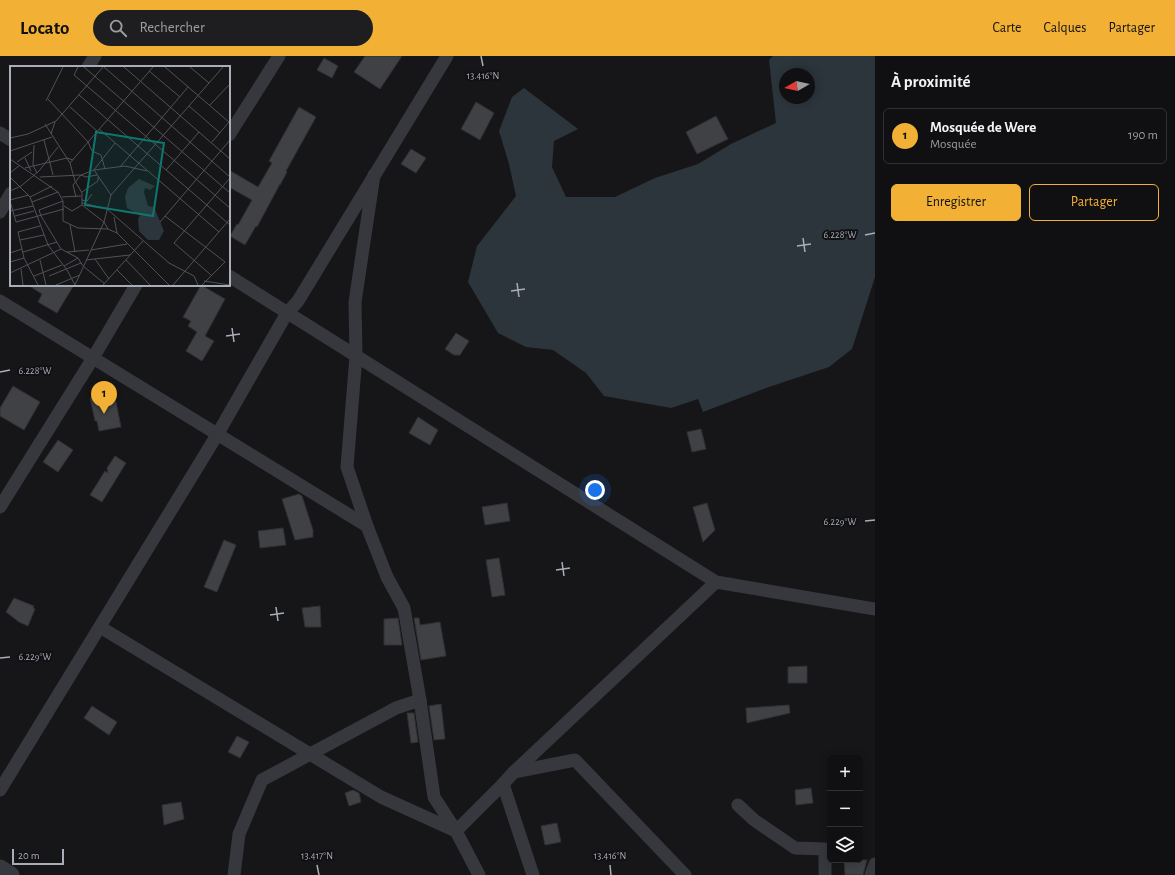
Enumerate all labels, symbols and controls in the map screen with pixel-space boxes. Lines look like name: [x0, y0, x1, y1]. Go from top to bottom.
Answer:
search box: [93, 10, 373, 46]
icon: search: [107, 17, 129, 39]
text: Locato: [20, 19, 69, 38]
text: Rechercher: [139, 20, 205, 35]
text: Carte: [993, 21, 1021, 35]
text: Calques: [1043, 21, 1087, 35]
text: Partager: [1109, 21, 1155, 35]
inset map: [10, 66, 230, 286]
north arrow: [779, 68, 815, 104]
text: 13.416°N: [467, 71, 499, 81]
text: À proximité: [891, 73, 971, 90]
text: Mosquée de Were: [930, 120, 1036, 135]
text: 1: [903, 129, 907, 142]
text: 190 m: [1128, 129, 1158, 142]
text: Mosquée: [930, 138, 976, 151]
button: Enregistrer: [891, 184, 1021, 221]
button: Partager: [1029, 184, 1159, 221]
text: 6.228°W: [824, 230, 856, 240]
text: 6.228°W: [19, 366, 51, 376]
pin: 1: [91, 381, 117, 414]
your location: [585, 480, 605, 500]
text: 6.229°W: [824, 517, 856, 527]
text: 6.229°W: [19, 652, 51, 662]
map controls: [827, 755, 863, 863]
button: +: [827, 755, 863, 791]
button: −: [827, 791, 863, 827]
button: layers: [827, 827, 863, 863]
scale bar: [12, 847, 64, 866]
text: 20 m: [18, 850, 39, 861]
text: 13.417°N: [301, 851, 333, 861]
text: 13.416°N: [594, 851, 626, 861]

